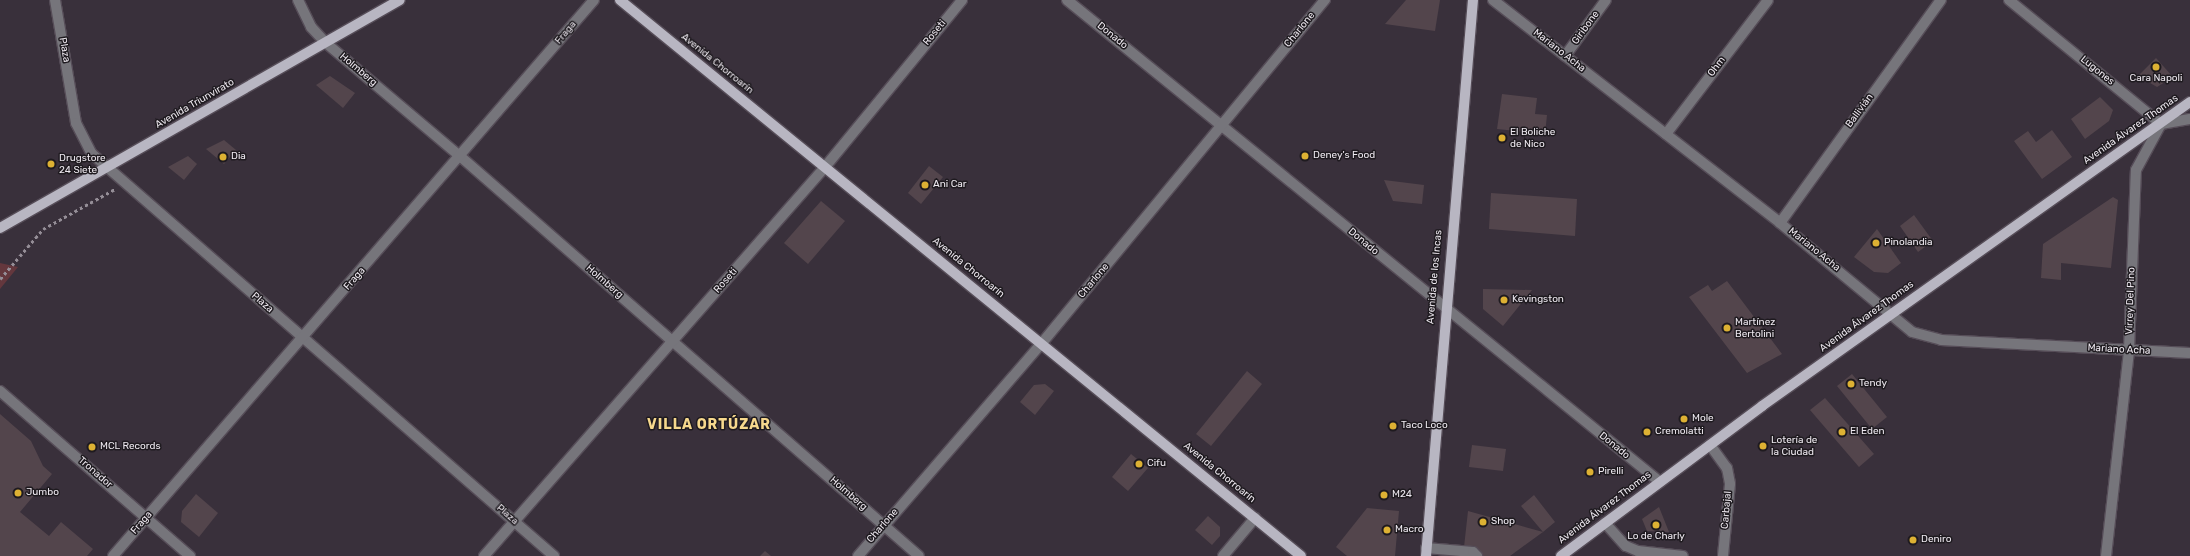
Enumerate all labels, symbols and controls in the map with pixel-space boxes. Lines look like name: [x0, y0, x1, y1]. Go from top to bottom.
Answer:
street label: Giribone: [1570, 9, 1602, 47]
street label: Charlone: [1282, 10, 1318, 50]
street label: Roseti: [921, 18, 949, 48]
street label: Fraga: [553, 19, 579, 47]
street label: Donado: [1094, 20, 1130, 52]
street label: Mariano Acha: [1530, 27, 1588, 75]
street label: Avenida Chorroarín: [679, 31, 755, 97]
street label: Plaza: [56, 37, 72, 63]
street label: Holmberg: [337, 51, 379, 89]
street label: Lugones: [2078, 54, 2116, 88]
street label: Ohm: [1706, 55, 1728, 79]
marker: Cara Napoli: [2151, 62, 2161, 72]
place label: Cara Napoli: [2130, 73, 2182, 85]
street label: Avenida Triunvirato: [153, 76, 237, 132]
street label: Ballivián: [1844, 92, 1876, 130]
street label: Avenida Álvarez Thomas: [2081, 93, 2181, 167]
place label: El Boliche de Nico: [1510, 126, 1555, 150]
marker: El Boliche de Nico: [1497, 133, 1507, 143]
place label: Deney's Food: [1313, 150, 1375, 162]
place label: Dia: [231, 151, 246, 163]
marker: Deney's Food: [1300, 151, 1310, 161]
place label: Drugstore 24 Siete: [59, 152, 106, 176]
marker: Dia: [218, 152, 228, 162]
marker: Drugstore 24 Siete: [46, 159, 56, 169]
place label: Ani Car: [933, 179, 967, 191]
marker: Ani Car: [920, 180, 930, 190]
street label: Mariano Acha: [1786, 225, 1842, 275]
street label: Donado: [1345, 226, 1381, 258]
street label: Avenida de los Incas: [1425, 229, 1445, 325]
street label: Avenida Chorroarín: [930, 235, 1006, 301]
place label: Pinolandia: [1884, 237, 1933, 249]
marker: Pinolandia: [1871, 238, 1881, 248]
street label: Charlone: [1076, 261, 1112, 301]
street label: Holmberg: [583, 263, 625, 301]
street label: Fraga: [342, 265, 368, 293]
street label: Roseti: [712, 266, 740, 296]
street label: Virrey Del Pino: [2124, 267, 2138, 335]
street label: Avenida Álvarez Thomas: [1818, 279, 1916, 355]
street label: Plaza: [249, 290, 275, 316]
place label: Kevingston: [1512, 294, 1564, 306]
marker: Kevingston: [1499, 295, 1509, 305]
place label: Martínez Bertolini: [1735, 316, 1775, 340]
marker: Martínez Bertolini: [1722, 323, 1732, 333]
street label: Mariano Acha: [2087, 342, 2151, 358]
place label: Tendy: [1859, 378, 1887, 390]
marker: Tendy: [1846, 379, 1856, 389]
place label: Mole: [1692, 413, 1714, 425]
marker: Mole: [1679, 414, 1689, 424]
district label: VILLA ORTÚZAR: [647, 417, 771, 433]
place label: Taco Loco: [1401, 420, 1448, 432]
marker: Taco Loco: [1388, 421, 1398, 431]
place label: Cremolatti: [1655, 426, 1704, 438]
place label: El Eden: [1850, 426, 1885, 438]
marker: Cremolatti: [1642, 427, 1652, 437]
marker: El Eden: [1837, 427, 1847, 437]
street label: Donado: [1596, 430, 1632, 462]
place label: Lotería de la Ciudad: [1771, 434, 1817, 458]
street label: Avenida Chorroarín: [1181, 440, 1257, 506]
place label: MCL Records: [100, 441, 161, 453]
marker: Lotería de la Ciudad: [1758, 441, 1768, 451]
marker: MCL Records: [87, 442, 97, 452]
street label: Tronador: [75, 455, 115, 491]
place label: Cifu: [1147, 458, 1166, 470]
marker: Cifu: [1134, 459, 1144, 469]
place label: Pirelli: [1598, 466, 1623, 478]
marker: Pirelli: [1585, 467, 1595, 477]
street label: Avenida Álvarez Thomas: [1556, 469, 1654, 547]
street label: Holmberg: [827, 475, 869, 513]
place label: Jumbo: [26, 487, 59, 499]
marker: Jumbo: [13, 488, 23, 498]
place label: M24: [1392, 489, 1412, 501]
marker: M24: [1379, 490, 1389, 500]
street label: Carbajal: [1719, 491, 1735, 529]
street label: Plaza: [494, 502, 520, 528]
street label: Charlone: [865, 506, 901, 546]
street label: Fraga: [129, 509, 155, 537]
place label: Shop: [1491, 516, 1515, 528]
marker: Shop: [1478, 517, 1488, 527]
marker: Lo de Charly: [1651, 520, 1661, 530]
place label: Macro: [1395, 524, 1423, 536]
marker: Macro: [1382, 525, 1392, 535]
place label: Lo de Charly: [1627, 531, 1685, 543]
place label: Deniro: [1921, 534, 1951, 546]
marker: Deniro: [1908, 535, 1918, 545]

